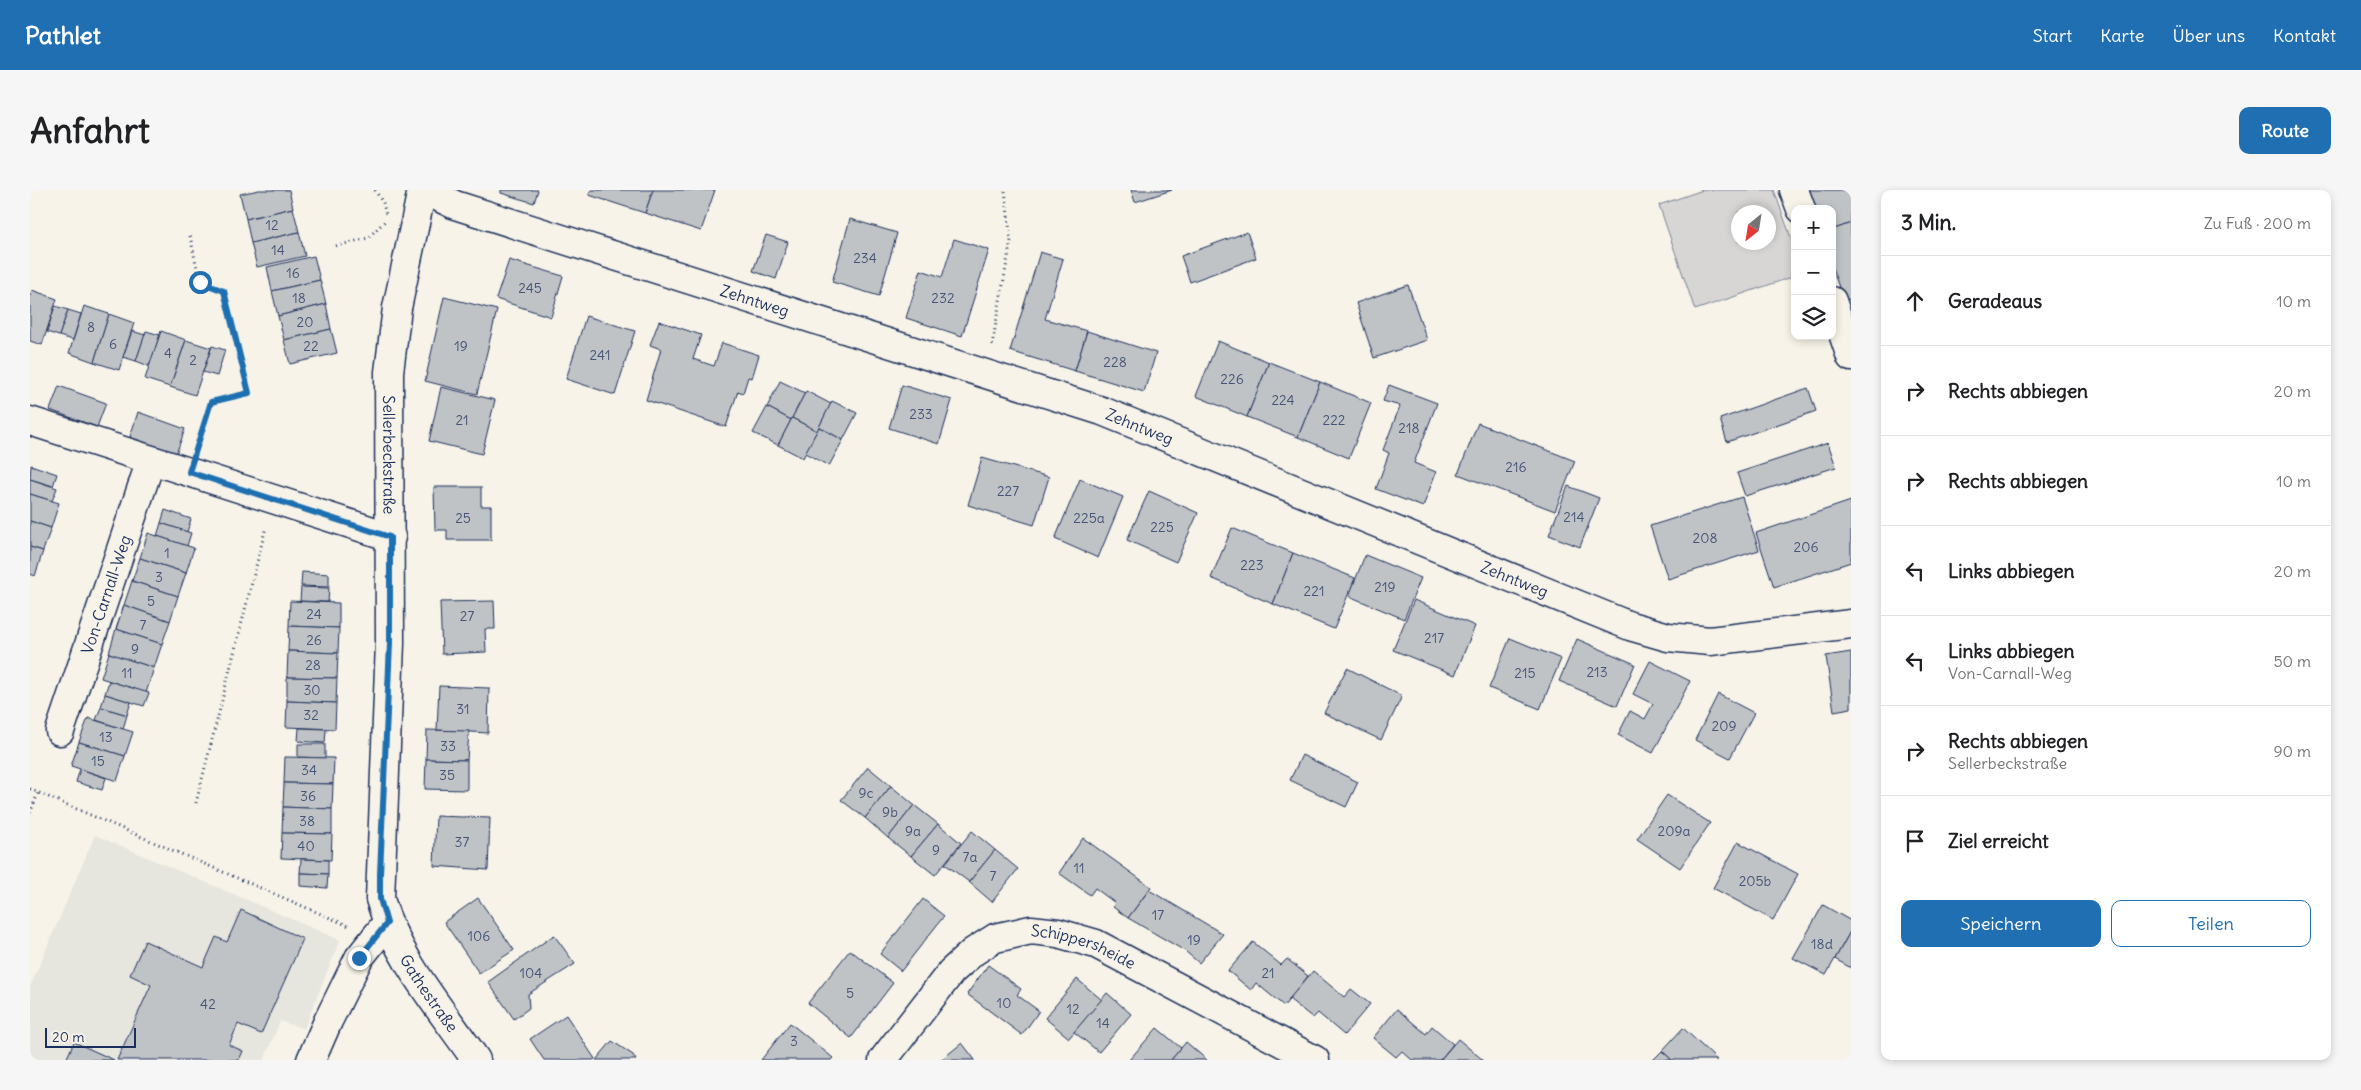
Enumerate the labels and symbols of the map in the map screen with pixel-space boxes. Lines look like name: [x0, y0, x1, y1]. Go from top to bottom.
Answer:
north arrow: [1731, 205, 1776, 250]
house number: 12: [265, 216, 279, 234]
house number: 14: [271, 241, 285, 259]
house number: 234: [853, 249, 877, 267]
house number: 16: [286, 264, 300, 282]
route start: [189, 271, 212, 294]
house number: 245: [518, 279, 542, 297]
street label: Zehntweg: [718, 280, 792, 321]
house number: 18: [292, 289, 306, 307]
house number: 232: [931, 289, 955, 307]
house number: 20: [297, 313, 313, 331]
house number: 8: [87, 318, 95, 336]
house number: 6: [109, 335, 117, 353]
house number: 22: [303, 337, 319, 355]
house number: 19: [454, 337, 468, 355]
house number: 4: [164, 344, 172, 362]
house number: 241: [590, 346, 610, 364]
house number: 2: [189, 351, 197, 369]
house number: 228: [1103, 353, 1127, 371]
house number: 226: [1220, 370, 1244, 388]
house number: 224: [1271, 391, 1295, 409]
street label: Sellerbeckstraße: [379, 395, 400, 515]
street label: Zehntweg: [1103, 404, 1176, 449]
house number: 233: [909, 405, 933, 423]
house number: 21: [455, 411, 469, 429]
house number: 222: [1322, 411, 1346, 429]
house number: 218: [1398, 419, 1420, 437]
house number: 216: [1505, 458, 1527, 476]
house number: 227: [997, 482, 1019, 500]
house number: 214: [1563, 508, 1585, 526]
house number: 25: [455, 509, 471, 527]
house number: 225a: [1073, 509, 1105, 527]
house number: 225: [1150, 518, 1174, 536]
house number: 208: [1693, 529, 1717, 547]
street label: Von-Carnall-Weg: [77, 533, 135, 656]
house number: 206: [1794, 538, 1818, 556]
house number: 1: [164, 544, 170, 562]
house number: 223: [1240, 556, 1264, 574]
street label: Zehntweg: [1478, 556, 1551, 602]
house number: 3: [155, 568, 163, 586]
house number: 219: [1374, 578, 1396, 596]
house number: 221: [1304, 582, 1324, 600]
house number: 5: [147, 592, 155, 610]
house number: 24: [306, 605, 322, 623]
house number: 27: [460, 607, 474, 625]
house number: 7: [140, 616, 147, 634]
house number: 217: [1424, 629, 1444, 647]
house number: 26: [306, 631, 322, 649]
house number: 9: [131, 640, 139, 658]
house number: 28: [305, 656, 321, 674]
house number: 213: [1586, 663, 1608, 681]
house number: 11: [121, 664, 133, 682]
house number: 215: [1514, 664, 1536, 682]
house number: 30: [303, 681, 321, 699]
house number: 31: [456, 700, 470, 718]
house number: 32: [303, 706, 319, 724]
house number: 209: [1712, 717, 1736, 735]
house number: 13: [99, 728, 113, 746]
house number: 33: [440, 737, 456, 755]
house number: 15: [91, 752, 105, 770]
house number: 34: [301, 761, 317, 779]
house number: 35: [439, 766, 455, 784]
house number: 9c: [858, 784, 874, 802]
house number: 36: [300, 787, 316, 805]
house number: 9b: [882, 803, 898, 821]
house number: 38: [299, 812, 315, 830]
house number: 9a: [905, 822, 921, 840]
house number: 209a: [1658, 822, 1690, 840]
house number: 37: [455, 833, 470, 851]
house number: 40: [297, 837, 315, 855]
house number: 9: [932, 841, 940, 859]
house number: 7a: [963, 848, 977, 866]
house number: 11: [1073, 859, 1085, 877]
house number: 7: [990, 867, 997, 885]
house number: 205b: [1739, 872, 1772, 890]
house number: 17: [1152, 906, 1164, 924]
street label: Schippersheide: [1030, 920, 1139, 973]
house number: 106: [468, 927, 490, 945]
house number: 19: [1187, 931, 1201, 949]
house number: 18d: [1811, 935, 1833, 953]
route end: [348, 947, 371, 970]
street label: Gathestraße: [396, 951, 463, 1036]
house number: 104: [520, 964, 542, 982]
house number: 21: [1261, 964, 1275, 982]
house number: 5: [846, 984, 854, 1002]
house number: 10: [997, 994, 1011, 1012]
house number: 42: [200, 995, 216, 1013]
house number: 12: [1066, 1000, 1080, 1018]
house number: 14: [1096, 1014, 1110, 1032]
scale bar: [45, 1025, 136, 1048]
house number: 3: [790, 1032, 798, 1050]

